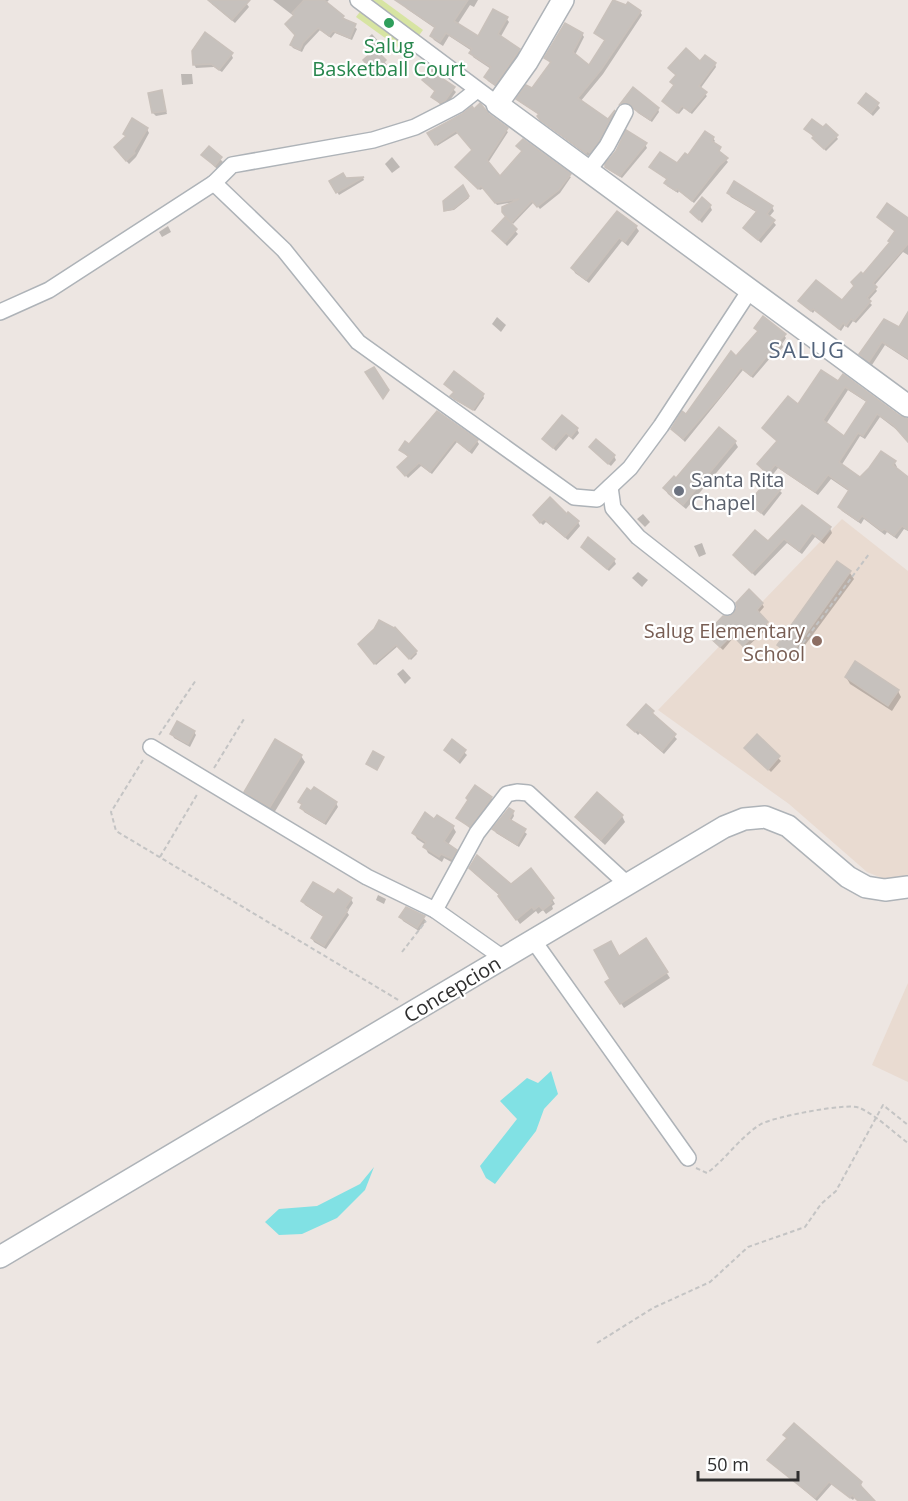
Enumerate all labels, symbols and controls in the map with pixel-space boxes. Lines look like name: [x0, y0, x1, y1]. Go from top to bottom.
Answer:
marker: Salug Basketball Court: [382, 16, 396, 30]
place label: Salug Basketball Court: [312, 32, 466, 82]
district label: SALUG: [769, 334, 846, 364]
place label: Santa Rita Chapel: [691, 466, 784, 516]
marker: Santa Rita Chapel: [672, 484, 686, 498]
place label: Salug Elementary School: [644, 617, 806, 667]
marker: Salug Elementary School: [810, 634, 824, 648]
street label: Concepcion: [398, 949, 506, 1029]
scale bar: [698, 1444, 798, 1482]
text: 50 m: [707, 1452, 749, 1476]

